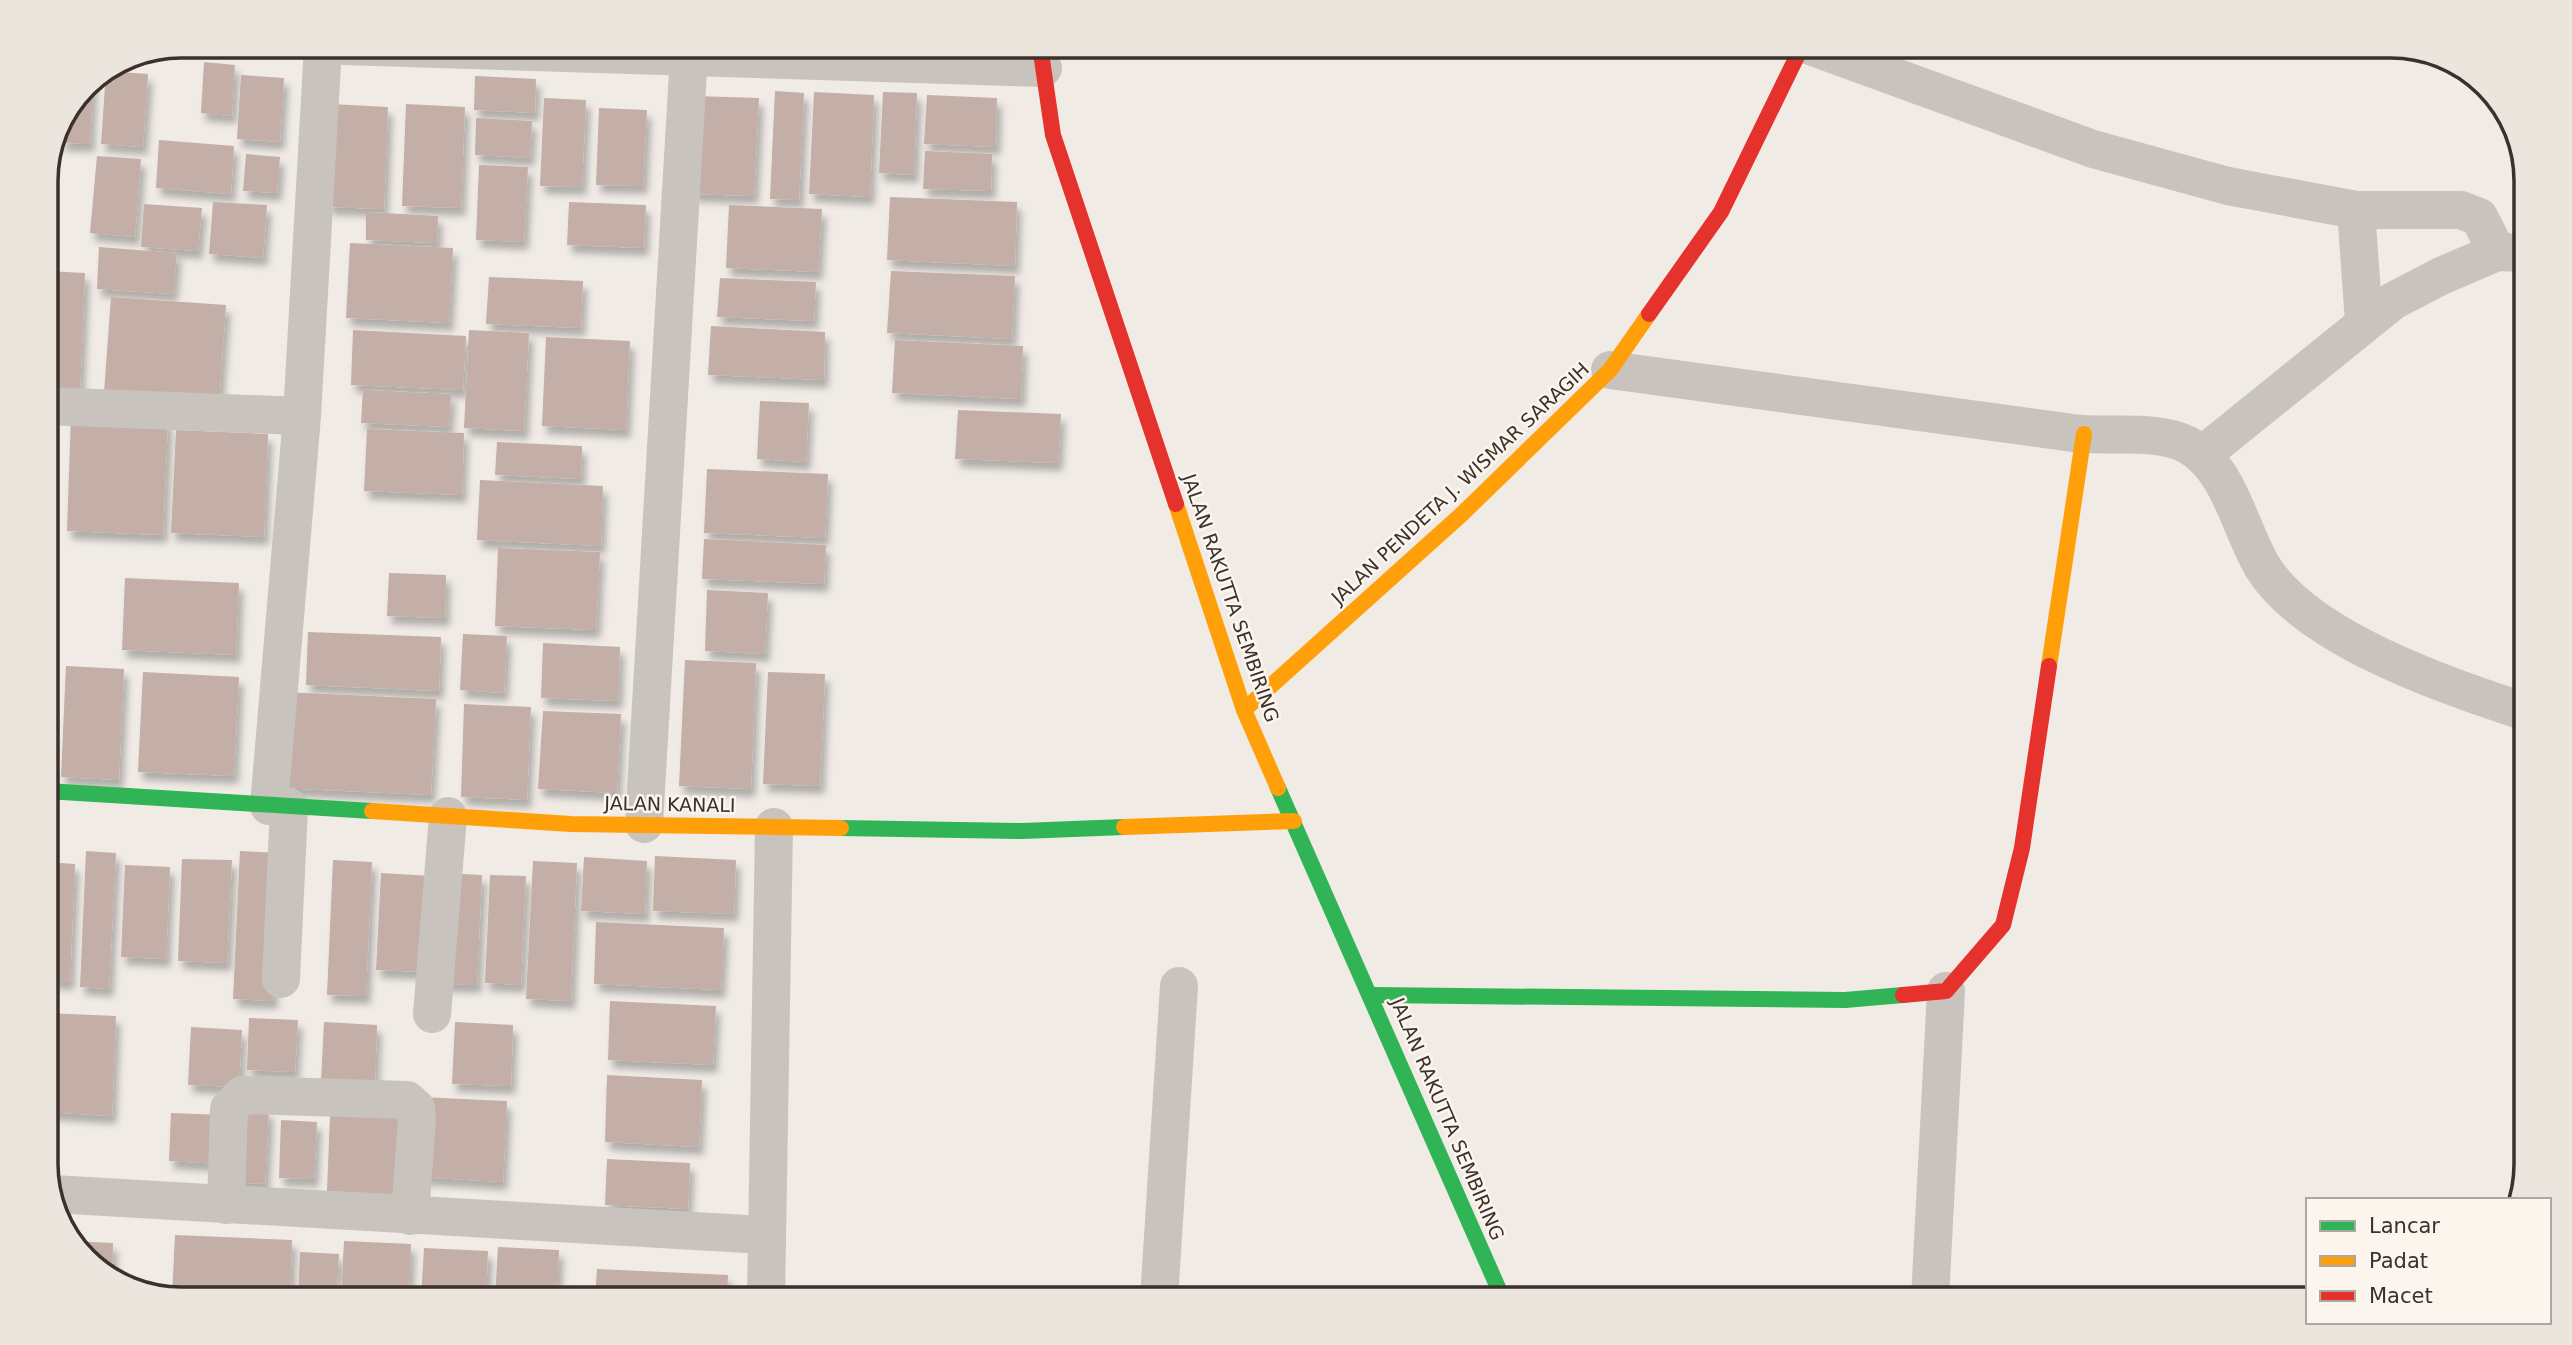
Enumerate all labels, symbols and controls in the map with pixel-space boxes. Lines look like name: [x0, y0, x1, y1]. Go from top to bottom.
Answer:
street label: JALAN PENDETA J. WISMAR SARAGIH: [1326, 358, 1593, 609]
street label: JALAN RAKUTTA SEMBIRING: [1178, 470, 1284, 725]
street label: JALAN KANALI: [603, 792, 736, 816]
street label: JALAN RAKUTTA SEMBIRING: [1386, 994, 1509, 1243]
legend: [2306, 1198, 2551, 1324]
text: Lancar: [2369, 1214, 2440, 1238]
text: Padat: [2369, 1249, 2428, 1273]
text: Macet: [2369, 1284, 2433, 1308]

